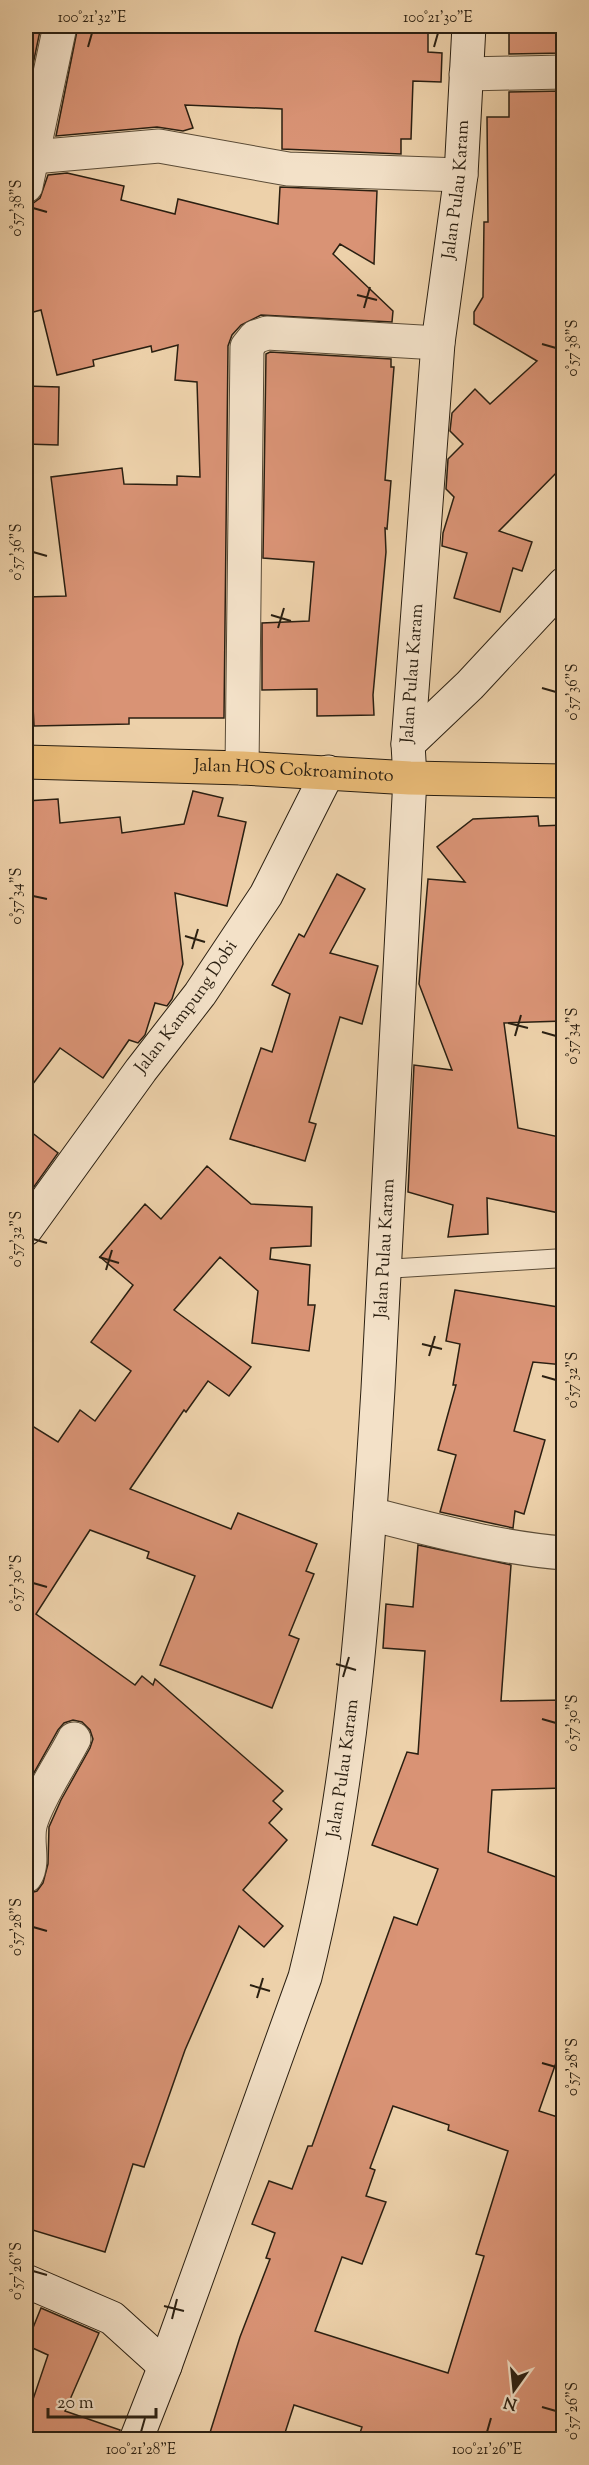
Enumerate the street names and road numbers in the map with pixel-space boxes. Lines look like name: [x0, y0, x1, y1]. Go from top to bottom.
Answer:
street label: Jalan Pulau Karam: [436, 119, 477, 262]
street label: Jalan Pulau Karam: [395, 603, 431, 745]
street label: Jalan HOS Cokroaminoto: [193, 754, 395, 790]
street label: Jalan Kampung Dobi: [129, 936, 245, 1080]
street label: Jalan Pulau Karam: [369, 1178, 403, 1320]
street label: Jalan Pulau Karam: [321, 1698, 366, 1841]

